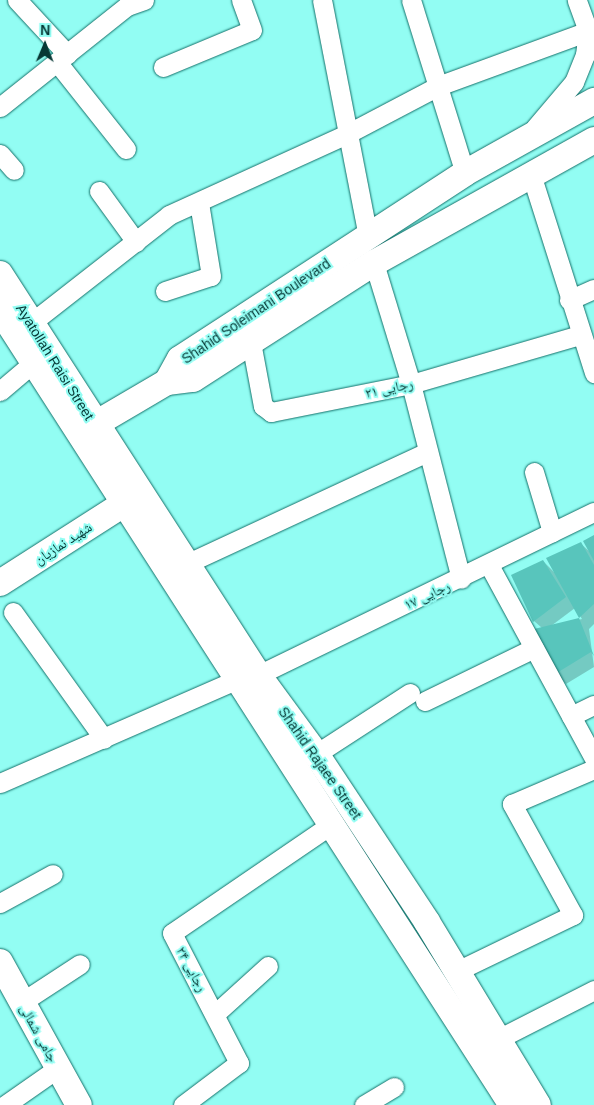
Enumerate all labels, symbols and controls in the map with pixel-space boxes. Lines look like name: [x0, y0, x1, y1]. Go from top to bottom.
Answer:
north arrow: [20, 20, 70, 70]
text: N: [40, 22, 50, 38]
street label: Shahid Soleimani Boulevard: [178, 255, 334, 367]
street label: Ayatollah Raisi Street: [12, 301, 98, 423]
street label: رجایی ۲۱: [363, 375, 415, 401]
street label: شهید نمازیان: [31, 518, 95, 568]
street label: رجایی ۱۷: [401, 577, 453, 613]
street label: Shahid Rajaee Street: [275, 704, 365, 822]
street label: رجایی ۲۴: [173, 944, 211, 994]
street label: جامی شمالی: [16, 1001, 62, 1065]

